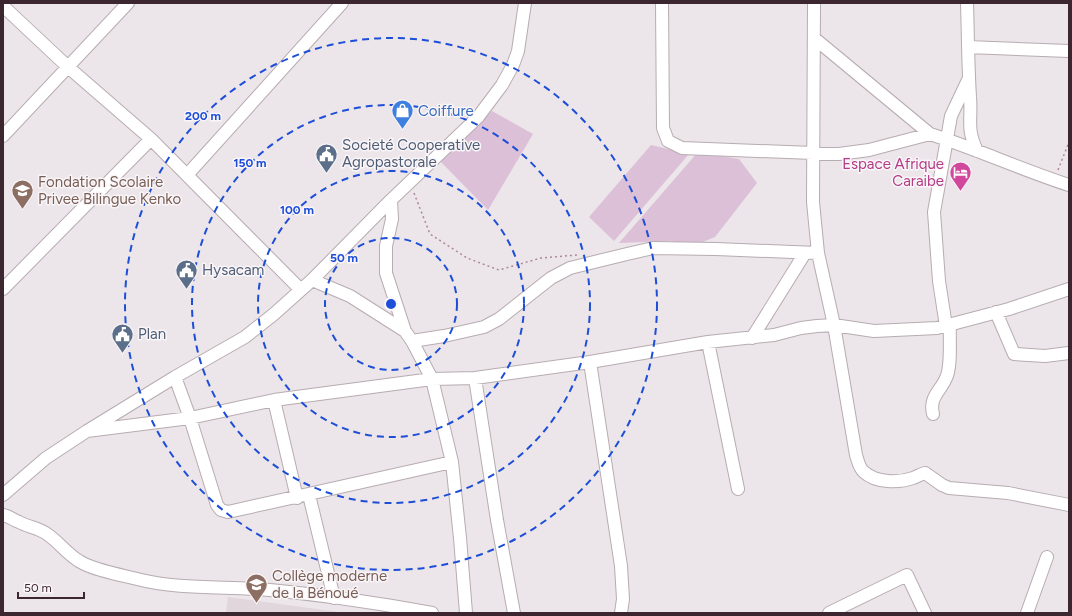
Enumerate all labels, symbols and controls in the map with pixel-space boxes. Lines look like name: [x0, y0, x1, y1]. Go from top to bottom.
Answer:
shop icon: Coiffure: [390, 98, 416, 131]
place label: Coiffure: [418, 102, 474, 120]
text: 200 m: [185, 109, 221, 123]
place label: Societé Cooperative Agropastorale: [342, 136, 480, 171]
public building icon: Societé Cooperative Agropastorale: [314, 141, 340, 174]
place label: Espace Afrique Caraibe: [842, 155, 944, 190]
text: 150 m: [233, 156, 267, 170]
hotel icon: Espace Afrique Caraibe: [947, 160, 973, 193]
place label: Fondation Scolaire Privee Bilingue Kenko: [38, 173, 181, 208]
school or university icon: Fondation Scolaire Privee Bilingue Kenko: [10, 178, 36, 211]
text: 100 m: [280, 203, 314, 217]
text: 50 m: [330, 251, 358, 265]
public building icon: Hysacam: [173, 257, 199, 290]
place label: Hysacam: [202, 261, 264, 279]
centre of rings: [384, 297, 398, 311]
public building icon: Plan: [110, 321, 136, 354]
place label: Plan: [138, 325, 166, 343]
place label: Collège moderne de la Bénoué: [272, 567, 387, 602]
school or university icon: Collège moderne de la Bénoué: [244, 572, 270, 605]
scale bar: [18, 574, 84, 600]
text: 50 m: [24, 581, 52, 595]

